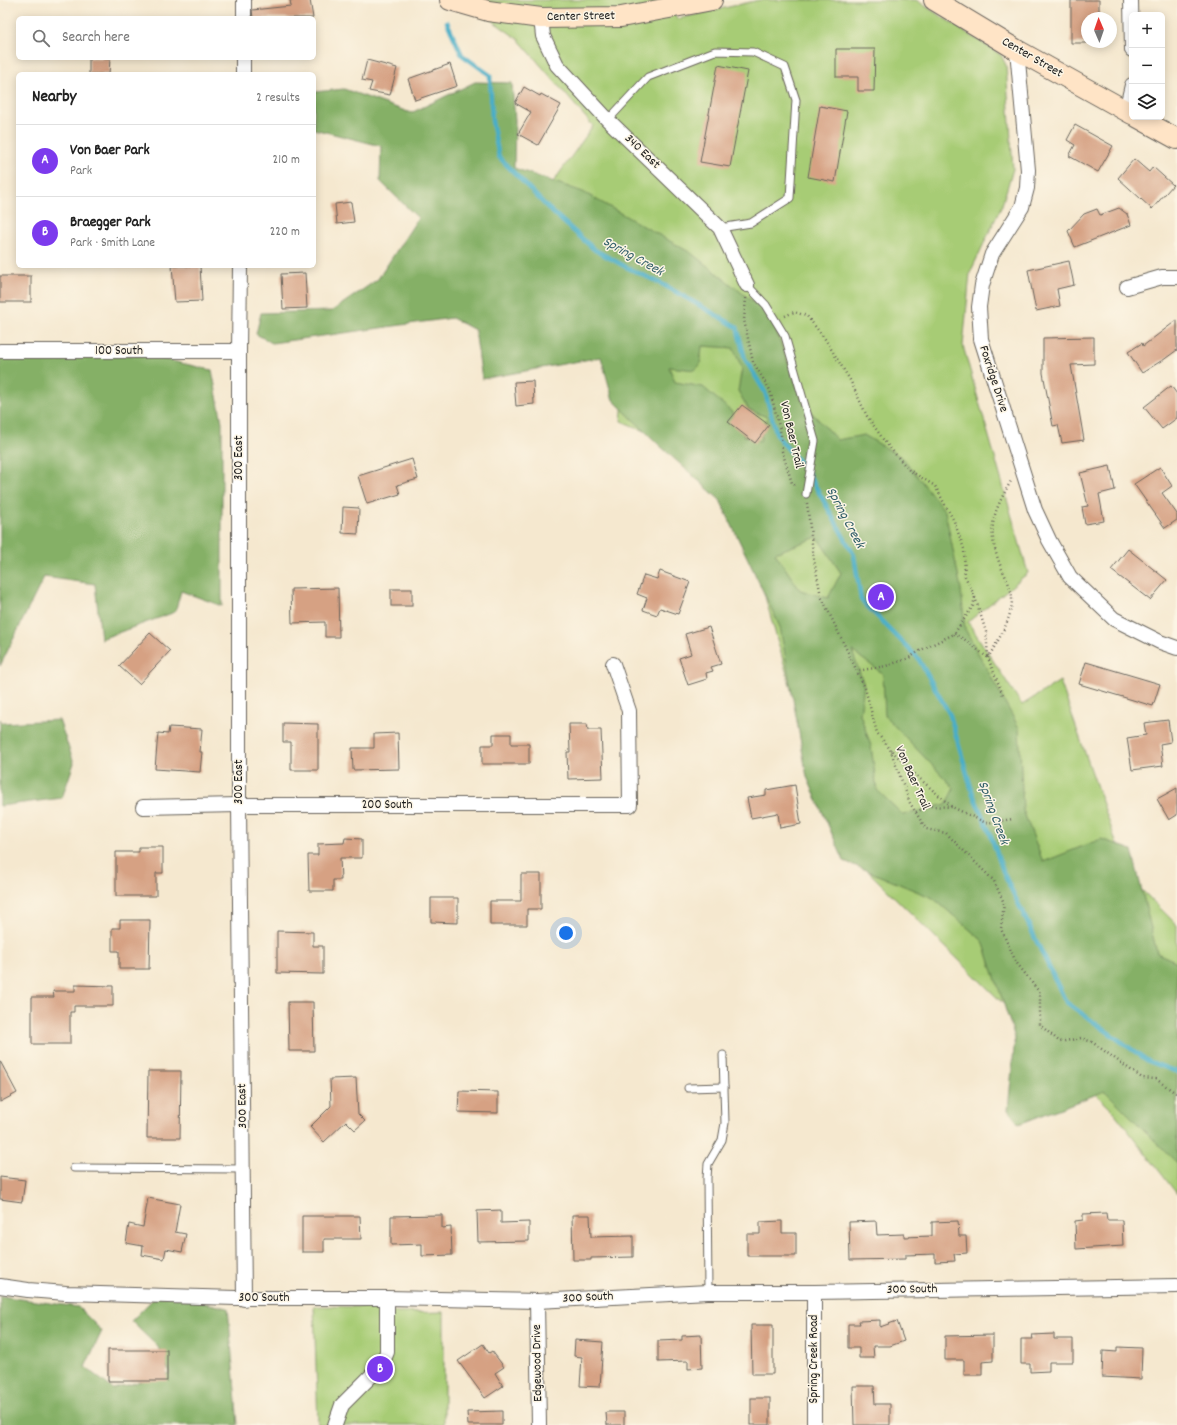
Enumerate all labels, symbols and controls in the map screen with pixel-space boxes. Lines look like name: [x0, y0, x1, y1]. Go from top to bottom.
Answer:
street label: Center Street: [547, 7, 615, 27]
north arrow: [1081, 12, 1117, 48]
map controls: [1129, 12, 1165, 120]
button: +: [1129, 12, 1165, 48]
search box: [16, 16, 316, 60]
icon: search: [30, 27, 52, 49]
text: Search here: [62, 27, 130, 49]
street label: Center Street: [998, 33, 1066, 83]
button: −: [1129, 48, 1165, 84]
button: layers: [1129, 84, 1165, 120]
text: Nearby: [32, 86, 76, 110]
text: 2 results: [256, 89, 300, 108]
street label: 340 East: [620, 130, 664, 174]
text: Von Baer Park: [70, 140, 150, 162]
text: A: [41, 151, 49, 170]
text: 210 m: [272, 151, 300, 170]
text: Park: [70, 162, 92, 181]
text: Braegger Park: [70, 212, 151, 234]
text: B: [42, 223, 48, 242]
text: 220 m: [270, 223, 300, 242]
water label: Spring Creek: [599, 232, 668, 282]
text: Park · Smith Lane: [70, 234, 155, 253]
street label: 100 South: [95, 342, 143, 361]
street label: Foxridge Drive: [973, 343, 1013, 415]
street label: Von Baer Trail: [774, 400, 808, 470]
street label: 300 East: [230, 435, 249, 481]
water label: Spring Creek: [821, 484, 870, 553]
pin: A: [868, 582, 894, 612]
street label: Von Baer Trail: [889, 743, 935, 813]
street label: 300 East: [230, 759, 249, 805]
water label: Spring Creek: [972, 778, 1014, 849]
street label: 200 South: [362, 796, 412, 815]
your location: [556, 923, 576, 943]
street label: 300 East: [233, 1083, 253, 1129]
street label: 300 South: [886, 1280, 938, 1300]
street label: 300 South: [562, 1287, 614, 1309]
street label: 300 South: [239, 1289, 289, 1308]
street label: Spring Creek Road: [805, 1315, 824, 1403]
street label: Edgewood Drive: [528, 1324, 548, 1402]
pin: B: [367, 1354, 393, 1384]

